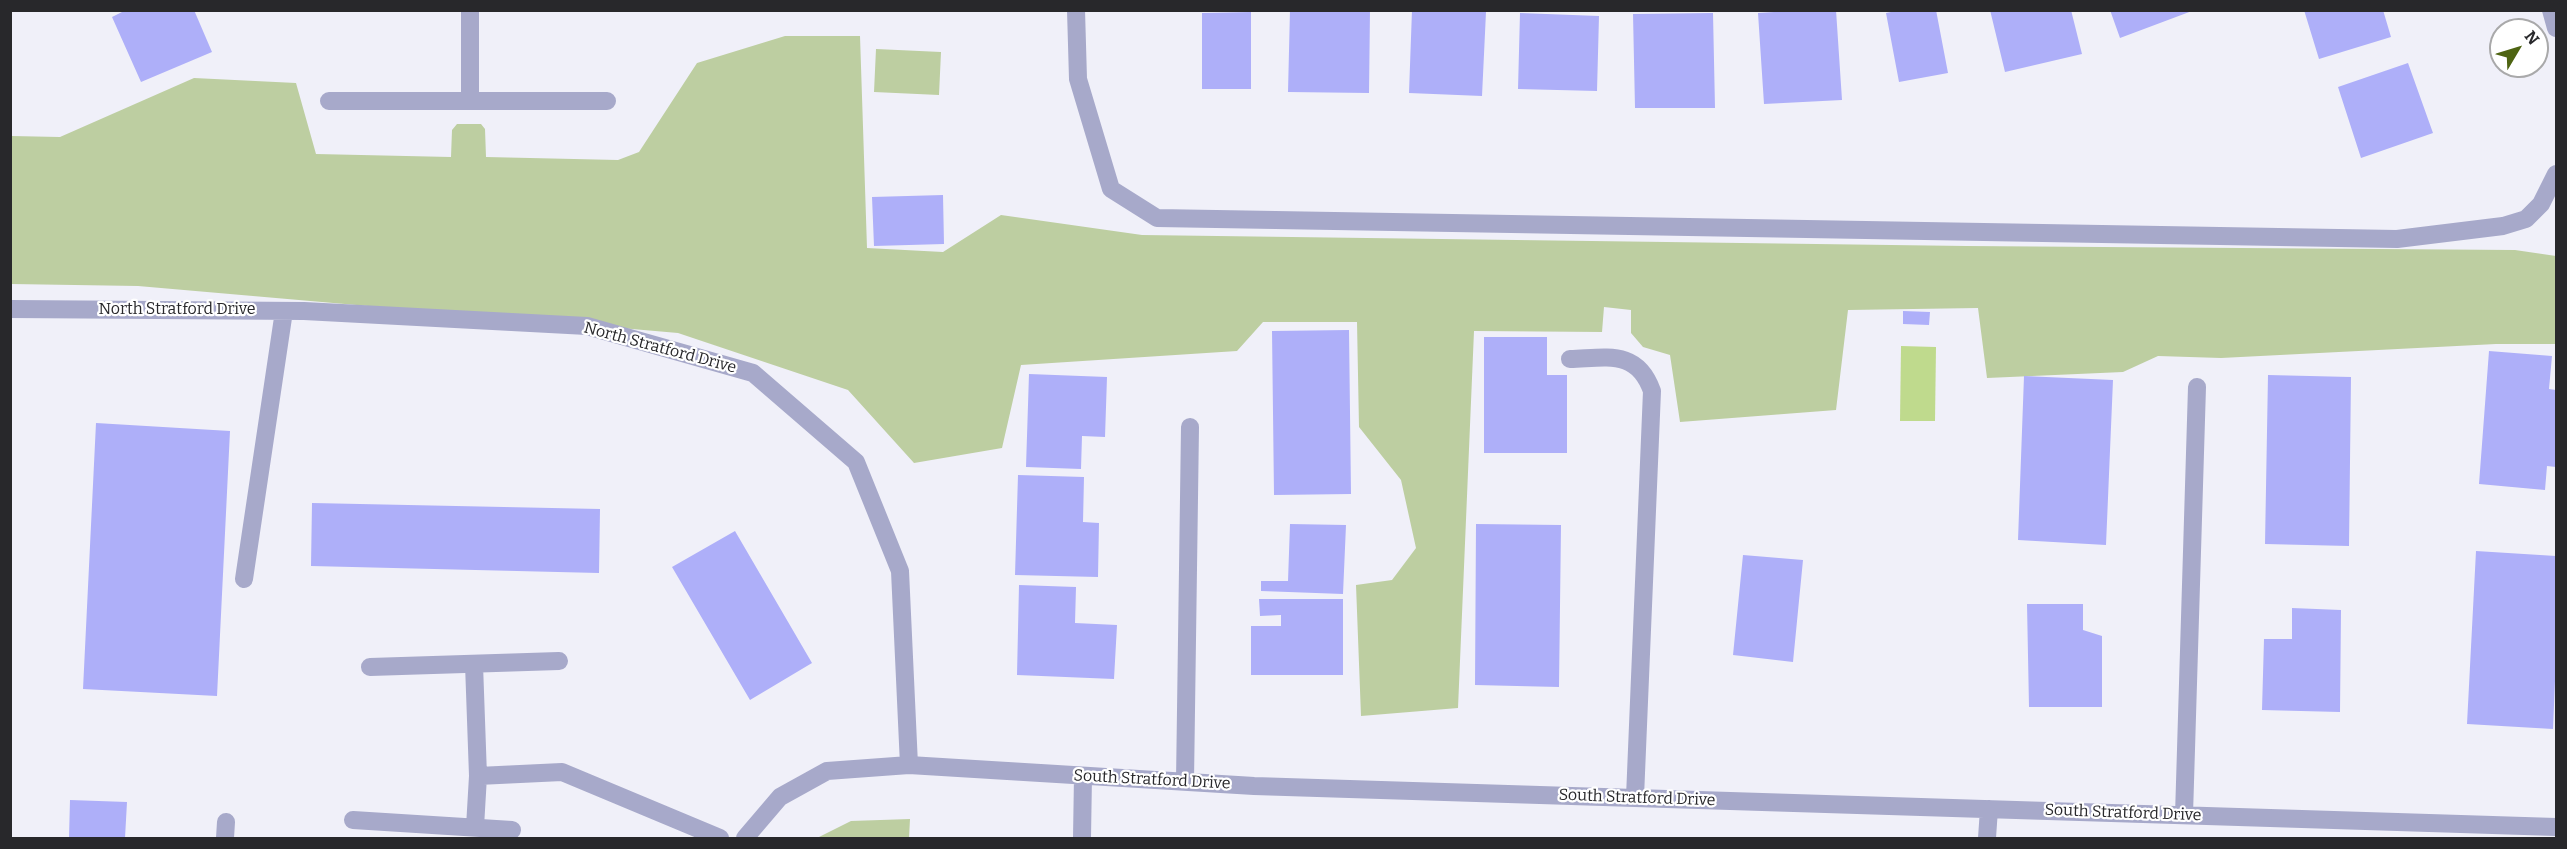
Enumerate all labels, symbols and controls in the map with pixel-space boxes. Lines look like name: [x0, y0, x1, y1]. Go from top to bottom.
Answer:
north arrow: [2489, 18, 2549, 78]
text: N: [2521, 27, 2543, 49]
street label: North Stratford Drive: [98, 300, 256, 320]
street label: North Stratford Drive: [582, 318, 738, 378]
street label: South Stratford Drive: [1073, 766, 1231, 794]
street label: South Stratford Drive: [1558, 786, 1716, 810]
street label: South Stratford Drive: [2044, 801, 2202, 825]

